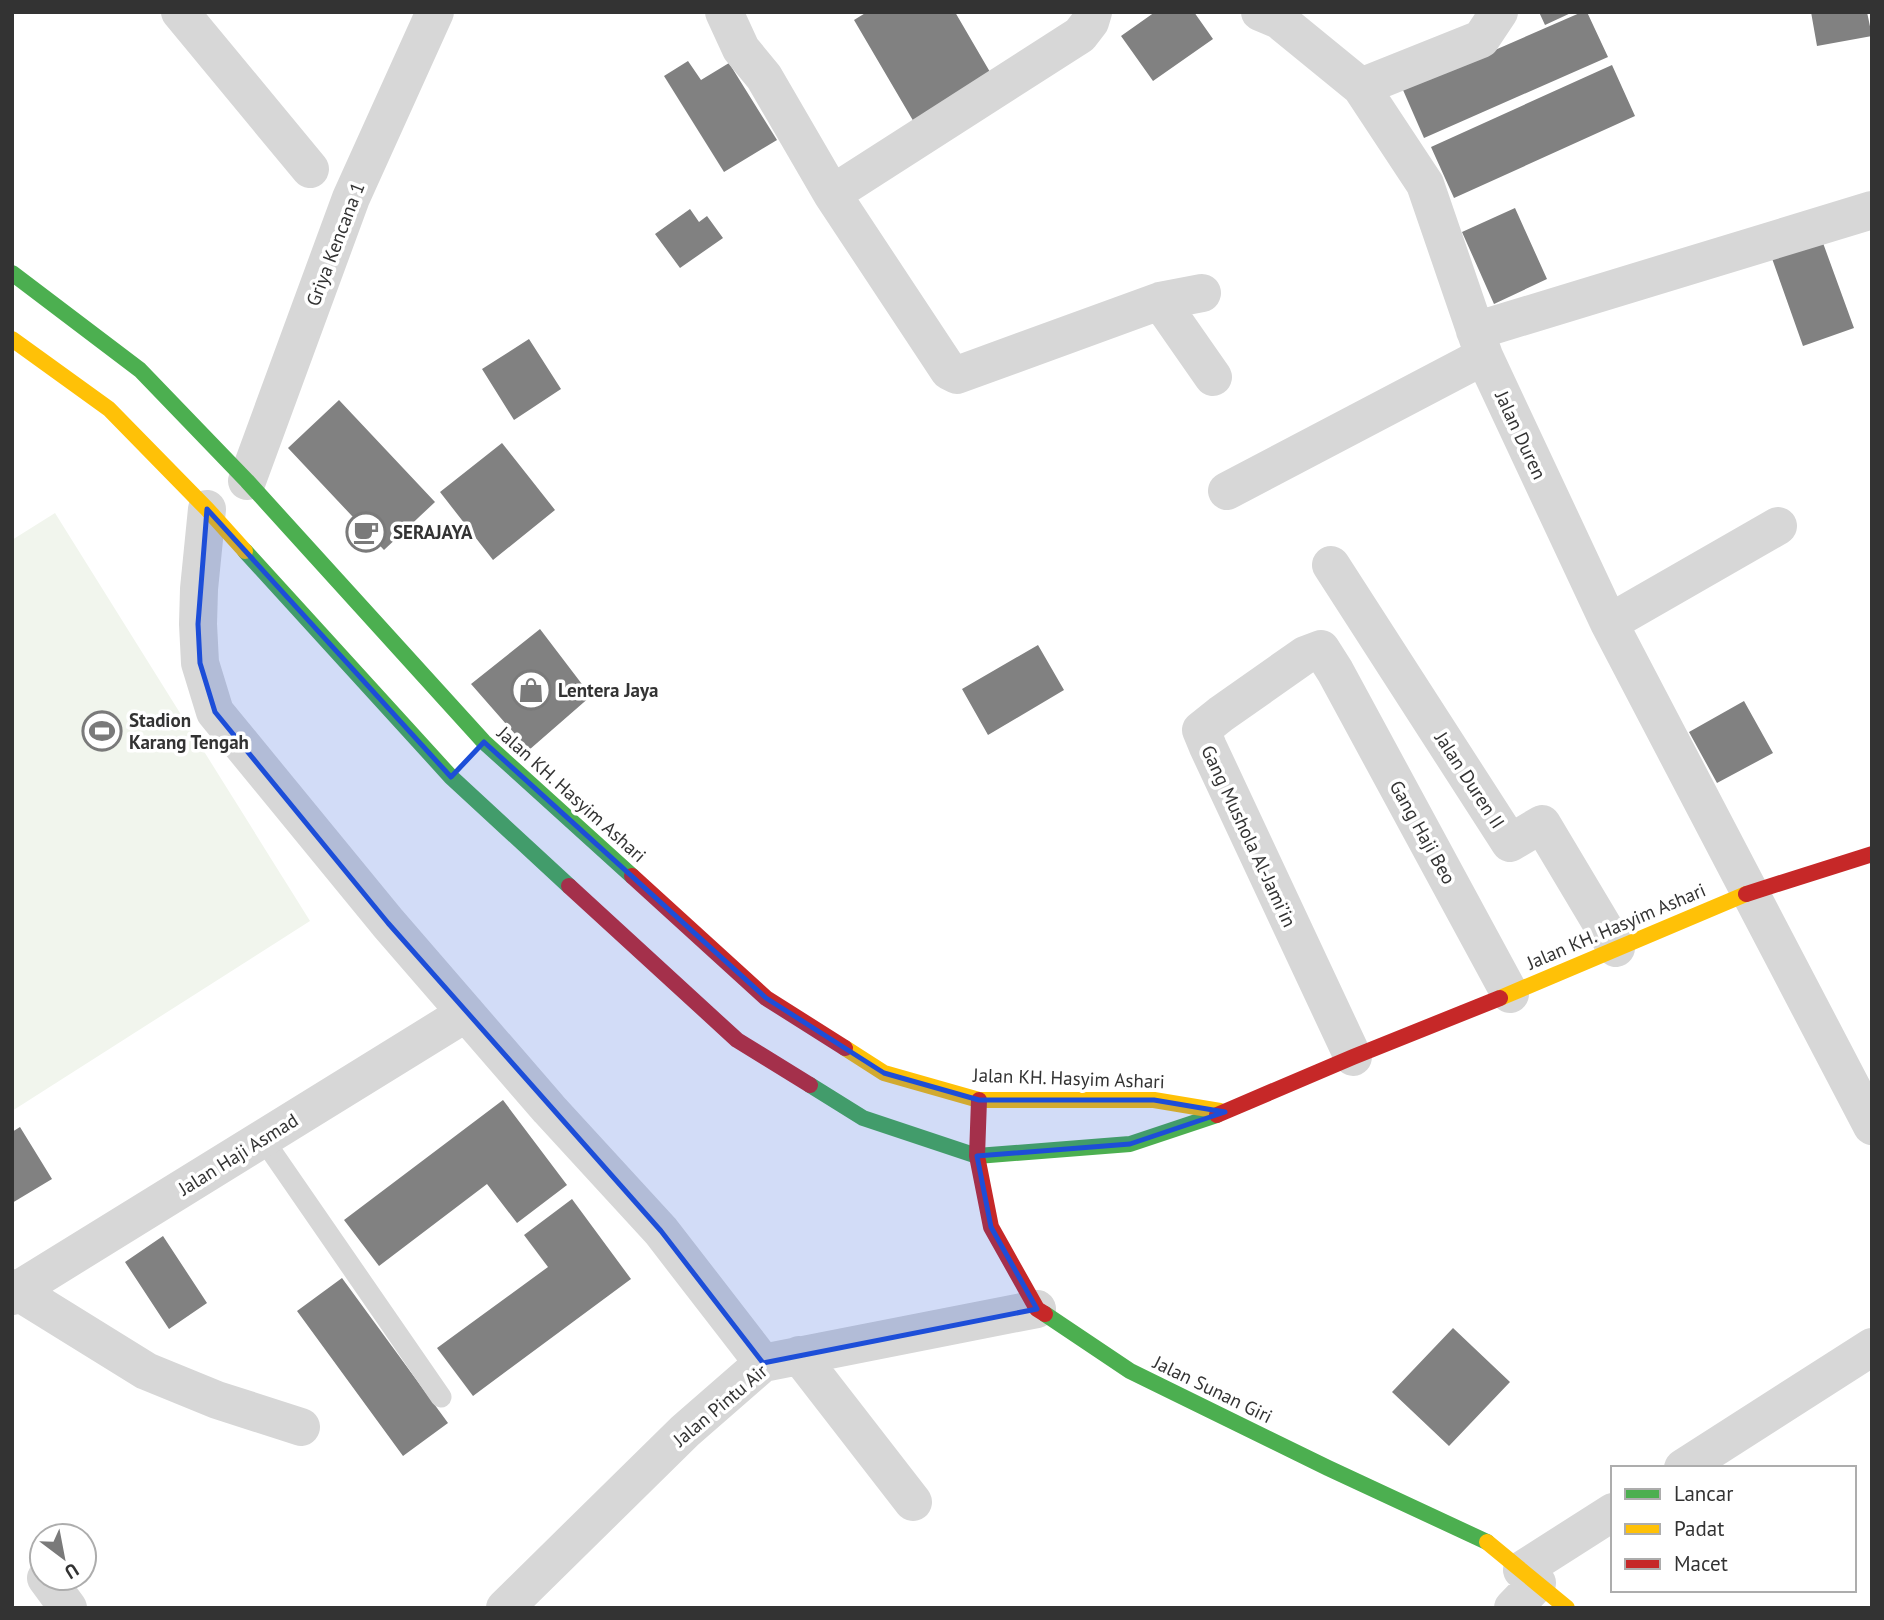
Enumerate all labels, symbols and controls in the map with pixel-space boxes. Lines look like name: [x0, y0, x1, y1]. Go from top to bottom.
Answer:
street label: Griya Kencana 1: [300, 179, 370, 309]
street label: Jalan Duren: [1490, 386, 1552, 483]
cafe icon: SERAJAYA: [345, 511, 387, 553]
place label: SERAJAYA: [393, 520, 473, 544]
shop icon: Lentera Jaya: [510, 669, 552, 711]
place label: Lentera Jaya: [558, 678, 658, 702]
place label: Stadion Karang Tengah: [129, 708, 249, 754]
sports icon: Stadion Karang Tengah: [81, 710, 123, 752]
street label: Jalan KH. Hasyim Ashari: [492, 720, 651, 867]
street label: Jalan Duren II: [1429, 726, 1510, 833]
street label: Gang Mushola Al-Jami’in: [1196, 741, 1302, 931]
street label: Gang Haji Beo: [1385, 776, 1461, 888]
street label: Jalan KH. Hasyim Ashari: [1522, 877, 1709, 975]
street label: Jalan KH. Hasyim Ashari: [972, 1063, 1165, 1093]
street label: Jalan Haji Asmad: [173, 1108, 302, 1201]
street label: Jalan Sunan Giri: [1149, 1349, 1276, 1428]
street label: Jalan Pintu Air: [667, 1358, 772, 1452]
legend: [1611, 1466, 1856, 1592]
text: Lancar: [1674, 1480, 1733, 1507]
text: Padat: [1674, 1515, 1724, 1542]
north arrow: [28, 1522, 98, 1592]
text: Macet: [1674, 1550, 1728, 1577]
text: U: [61, 1558, 83, 1585]

